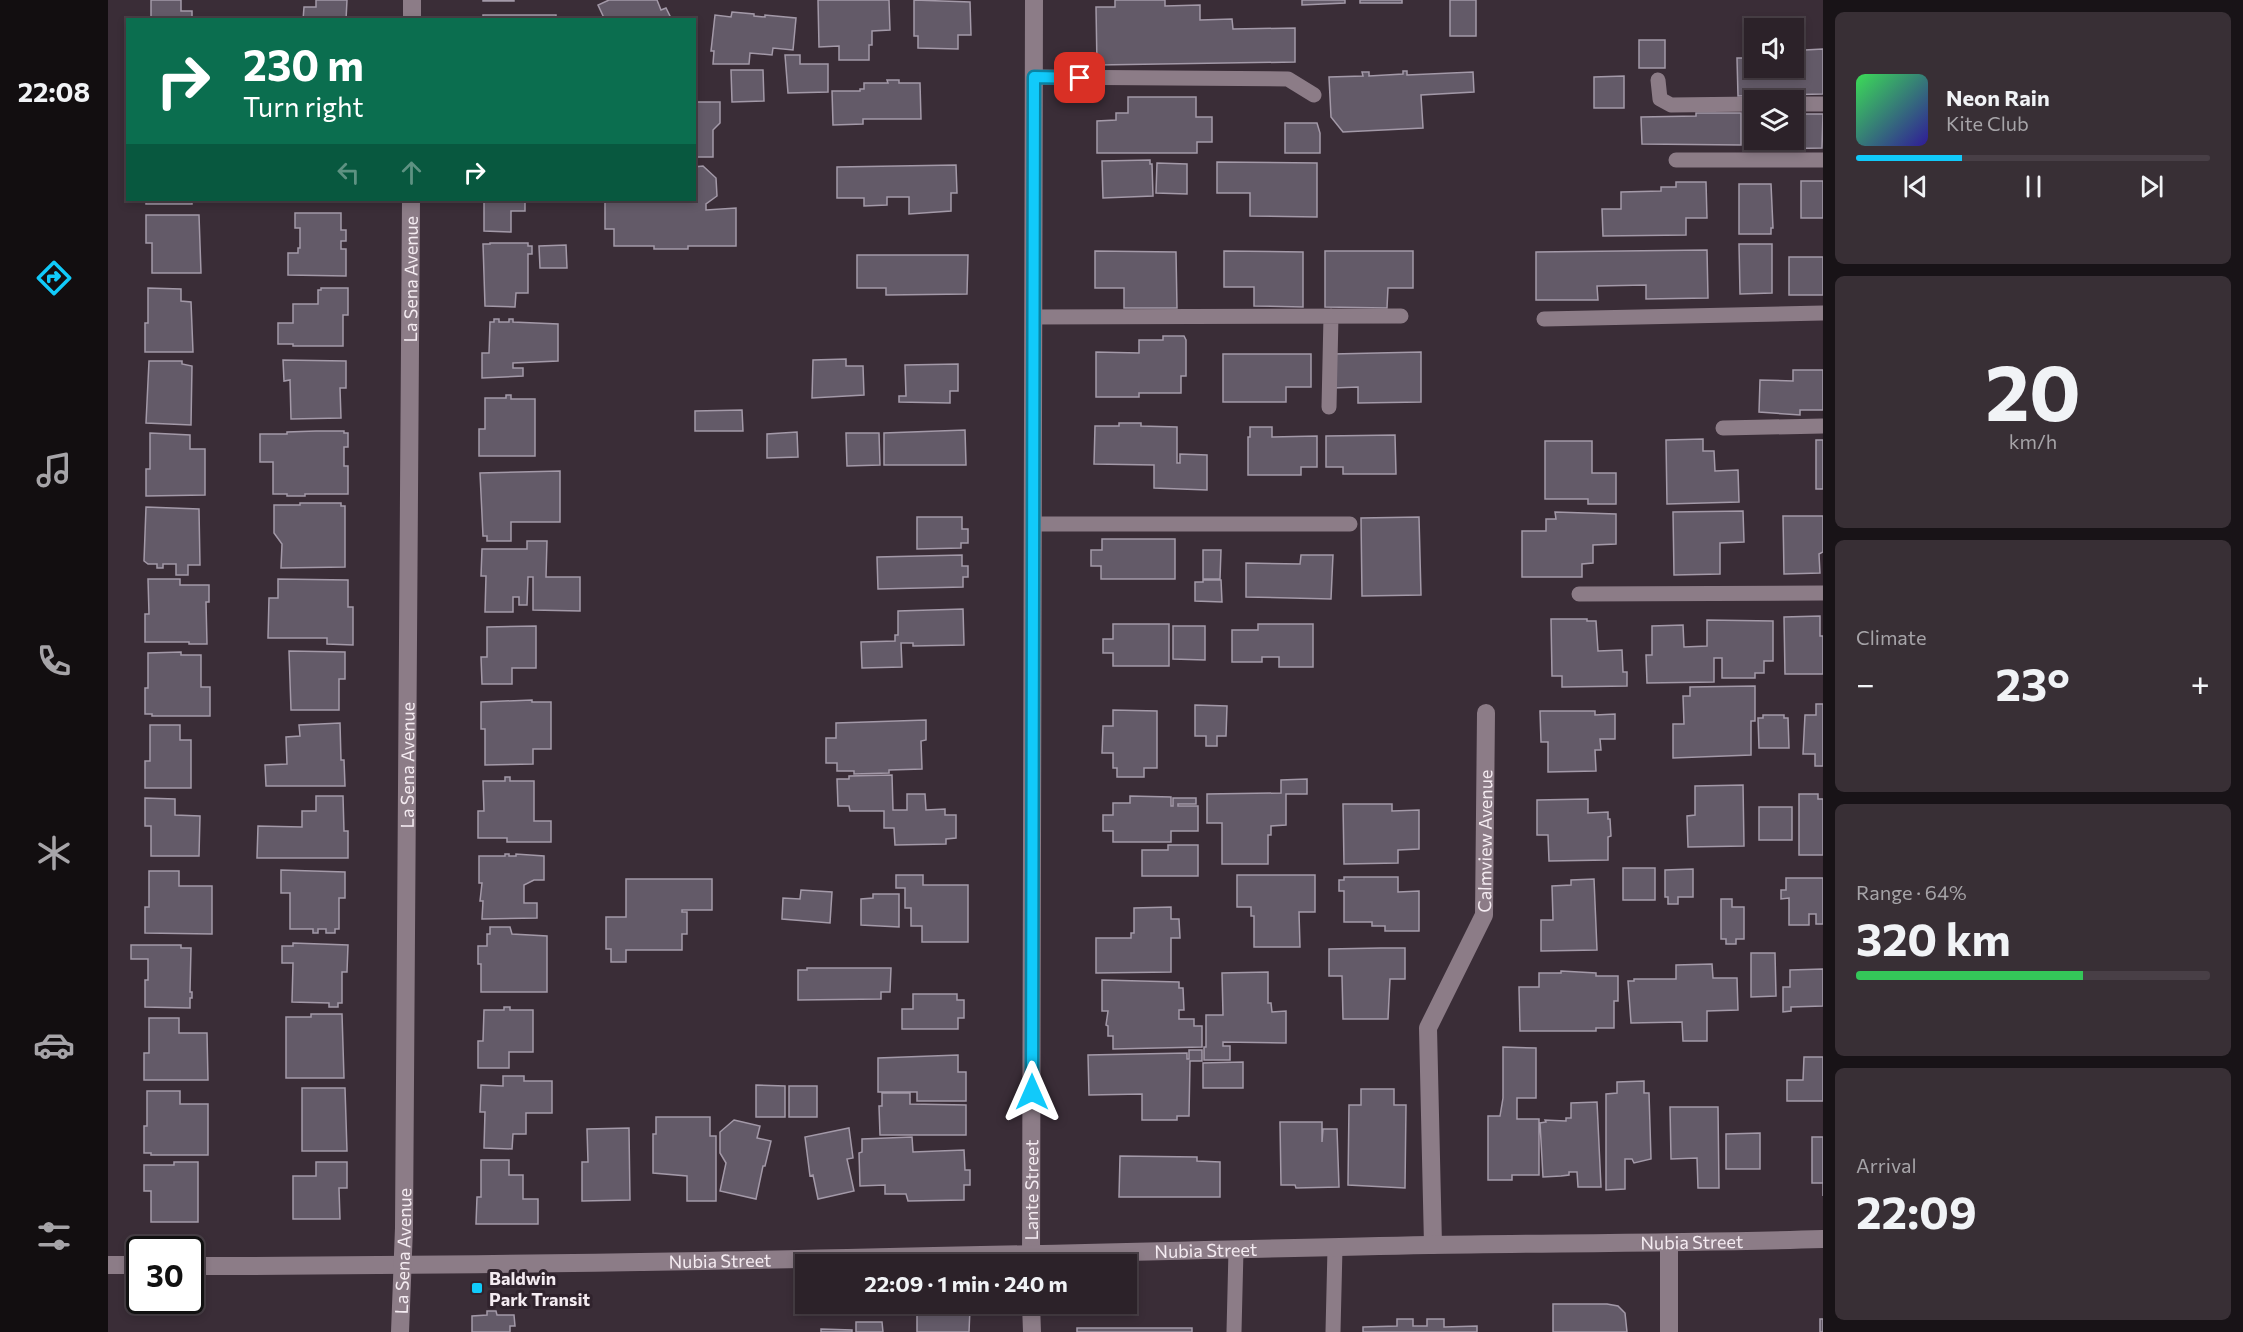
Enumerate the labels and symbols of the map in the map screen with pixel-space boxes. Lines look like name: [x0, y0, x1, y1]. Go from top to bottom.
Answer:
pin: [1054, 52, 1105, 103]
street label: La Sena Avenue: [399, 216, 422, 342]
street label: La Sena Avenue: [396, 702, 419, 828]
street label: Calmview Avenue: [1473, 770, 1496, 913]
position arrow: [1000, 1060, 1064, 1124]
street label: Lante Street: [1020, 1139, 1042, 1241]
street label: La Sena Avenue: [390, 1188, 415, 1315]
street label: Nubia Street: [1640, 1230, 1743, 1254]
speed limit sign: 30: [126, 1236, 204, 1314]
street label: Nubia Street: [1154, 1238, 1257, 1262]
street label: Nubia Street: [668, 1249, 772, 1272]
place label: Baldwin Park Transit: [489, 1267, 590, 1310]
marker: Baldwin Park Transit: [470, 1281, 484, 1295]

